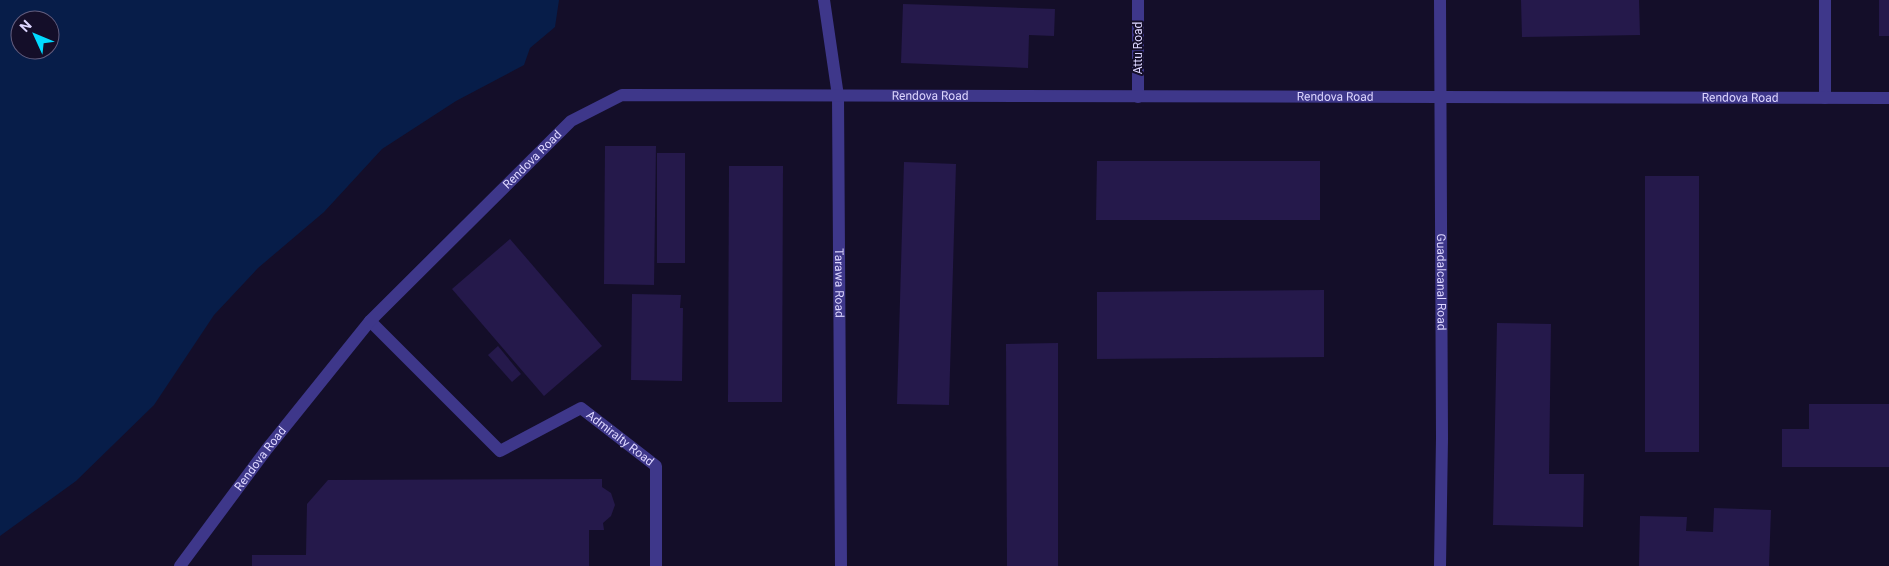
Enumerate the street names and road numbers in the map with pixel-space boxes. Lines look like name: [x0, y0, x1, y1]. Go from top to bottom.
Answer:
street label: Attu Road: [1131, 22, 1145, 74]
street label: Rendova Road: [892, 89, 969, 103]
street label: Rendova Road: [1297, 90, 1374, 104]
street label: Rendova Road: [1702, 91, 1779, 105]
street label: Rendova Road: [500, 128, 564, 192]
street label: Guadalcanal Road: [1434, 233, 1449, 331]
street label: Tarawa Road: [832, 248, 846, 318]
street label: Admiralty Road: [584, 408, 657, 469]
street label: Rendova Road: [231, 424, 289, 493]

